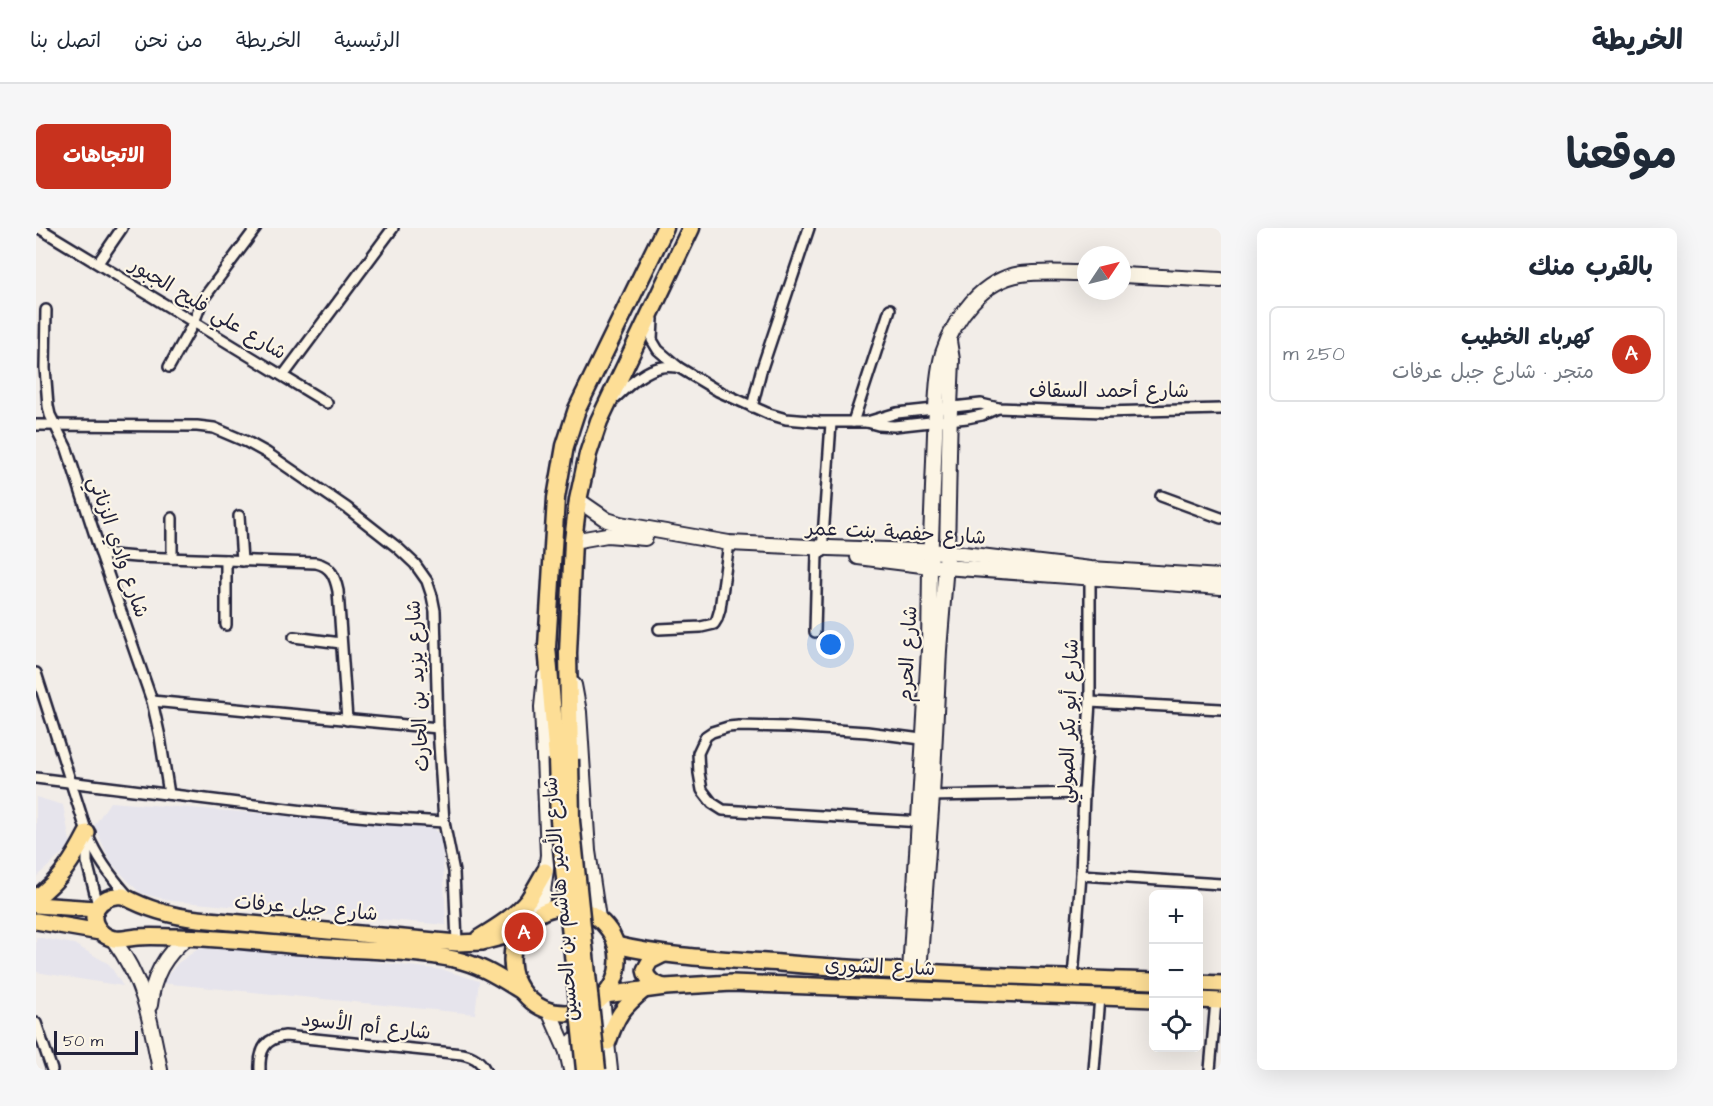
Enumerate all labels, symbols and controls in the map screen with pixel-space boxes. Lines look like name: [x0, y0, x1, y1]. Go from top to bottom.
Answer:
text: الخريطة: [1592, 21, 1683, 60]
text: اتصل بنا: [30, 26, 101, 55]
text: من نحن: [134, 26, 203, 55]
text: الخريطة: [236, 26, 301, 55]
text: الرئيسية: [334, 26, 400, 55]
button: الاتجاهات: [36, 124, 171, 189]
text: موقعنا: [1566, 127, 1677, 185]
north arrow: [1077, 246, 1131, 300]
text: بالقرب منك: [1529, 249, 1653, 285]
street label: شارع علي فليح الجبور: [121, 250, 291, 369]
text: كهرباء الخطيب: [1461, 322, 1594, 353]
text: 250 m: [1283, 340, 1345, 368]
text: A: [1625, 340, 1638, 368]
text: متجر · شارع جبل عرفات: [1392, 358, 1594, 386]
street label: شارع أحمد السقاف: [1029, 377, 1189, 405]
street label: شارع وادي الزناتي: [78, 472, 155, 623]
street label: شارع حفصة بنت عمر: [803, 514, 987, 552]
street label: شارع يزيد بن الحارث: [400, 599, 436, 773]
street label: شارع الحرم: [891, 605, 926, 703]
your location: [816, 630, 845, 659]
street label: شارع أبو بكر الصولي: [1052, 638, 1089, 804]
street label: شارع الأمير هاشم بن الحسين: [536, 775, 586, 1023]
street label: شارع جبل عرفات: [233, 888, 379, 928]
map controls: [1149, 890, 1203, 1052]
button: +: [1149, 890, 1203, 944]
pin: A: [504, 910, 544, 954]
button: −: [1149, 944, 1203, 998]
street label: شارع الشورى: [824, 951, 936, 983]
button: locate: [1149, 998, 1203, 1052]
street label: شارع أم الأسود: [300, 1005, 432, 1047]
scale bar: [54, 1028, 138, 1056]
text: 50 m: [63, 1030, 103, 1052]

